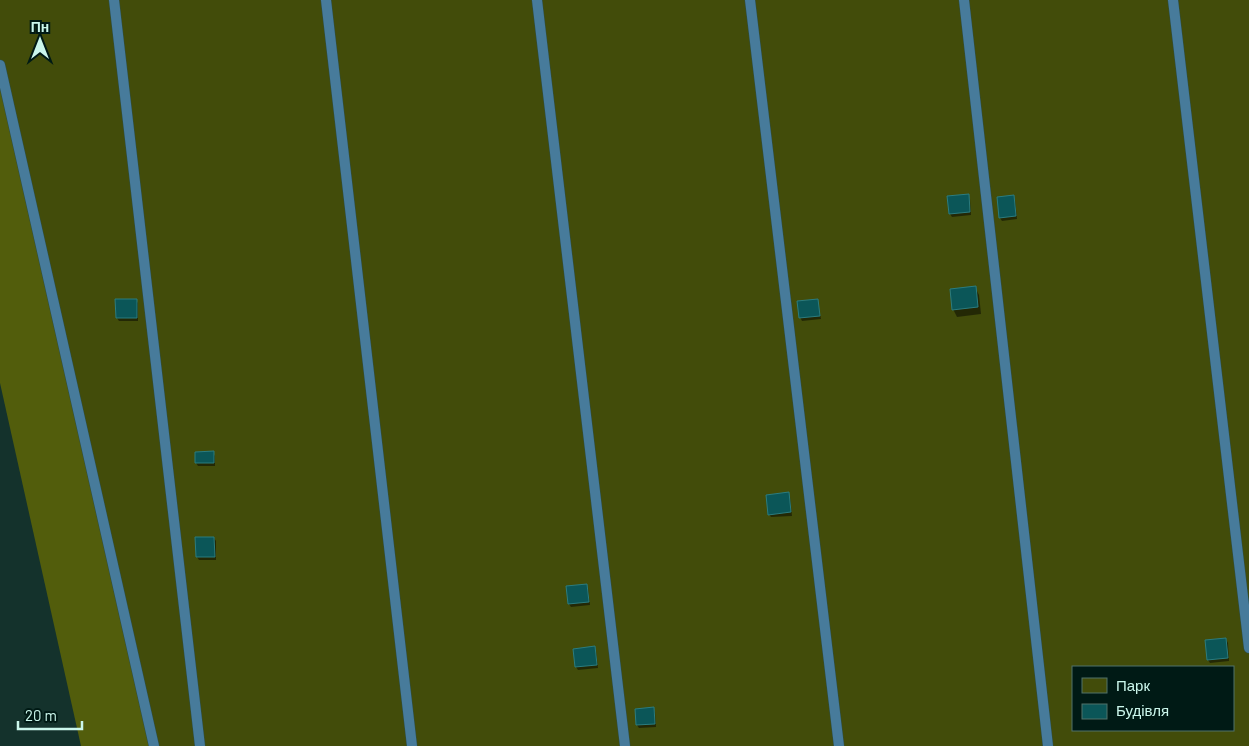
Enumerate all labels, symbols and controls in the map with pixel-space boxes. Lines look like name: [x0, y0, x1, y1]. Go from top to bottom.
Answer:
north arrow: [15, 15, 65, 65]
text: Пн: [31, 18, 49, 35]
legend: [1072, 666, 1234, 731]
text: Парк: [1116, 676, 1150, 694]
scale bar: [18, 698, 81, 730]
text: Будівля: [1116, 701, 1169, 719]
text: 20 m: [25, 706, 57, 724]

